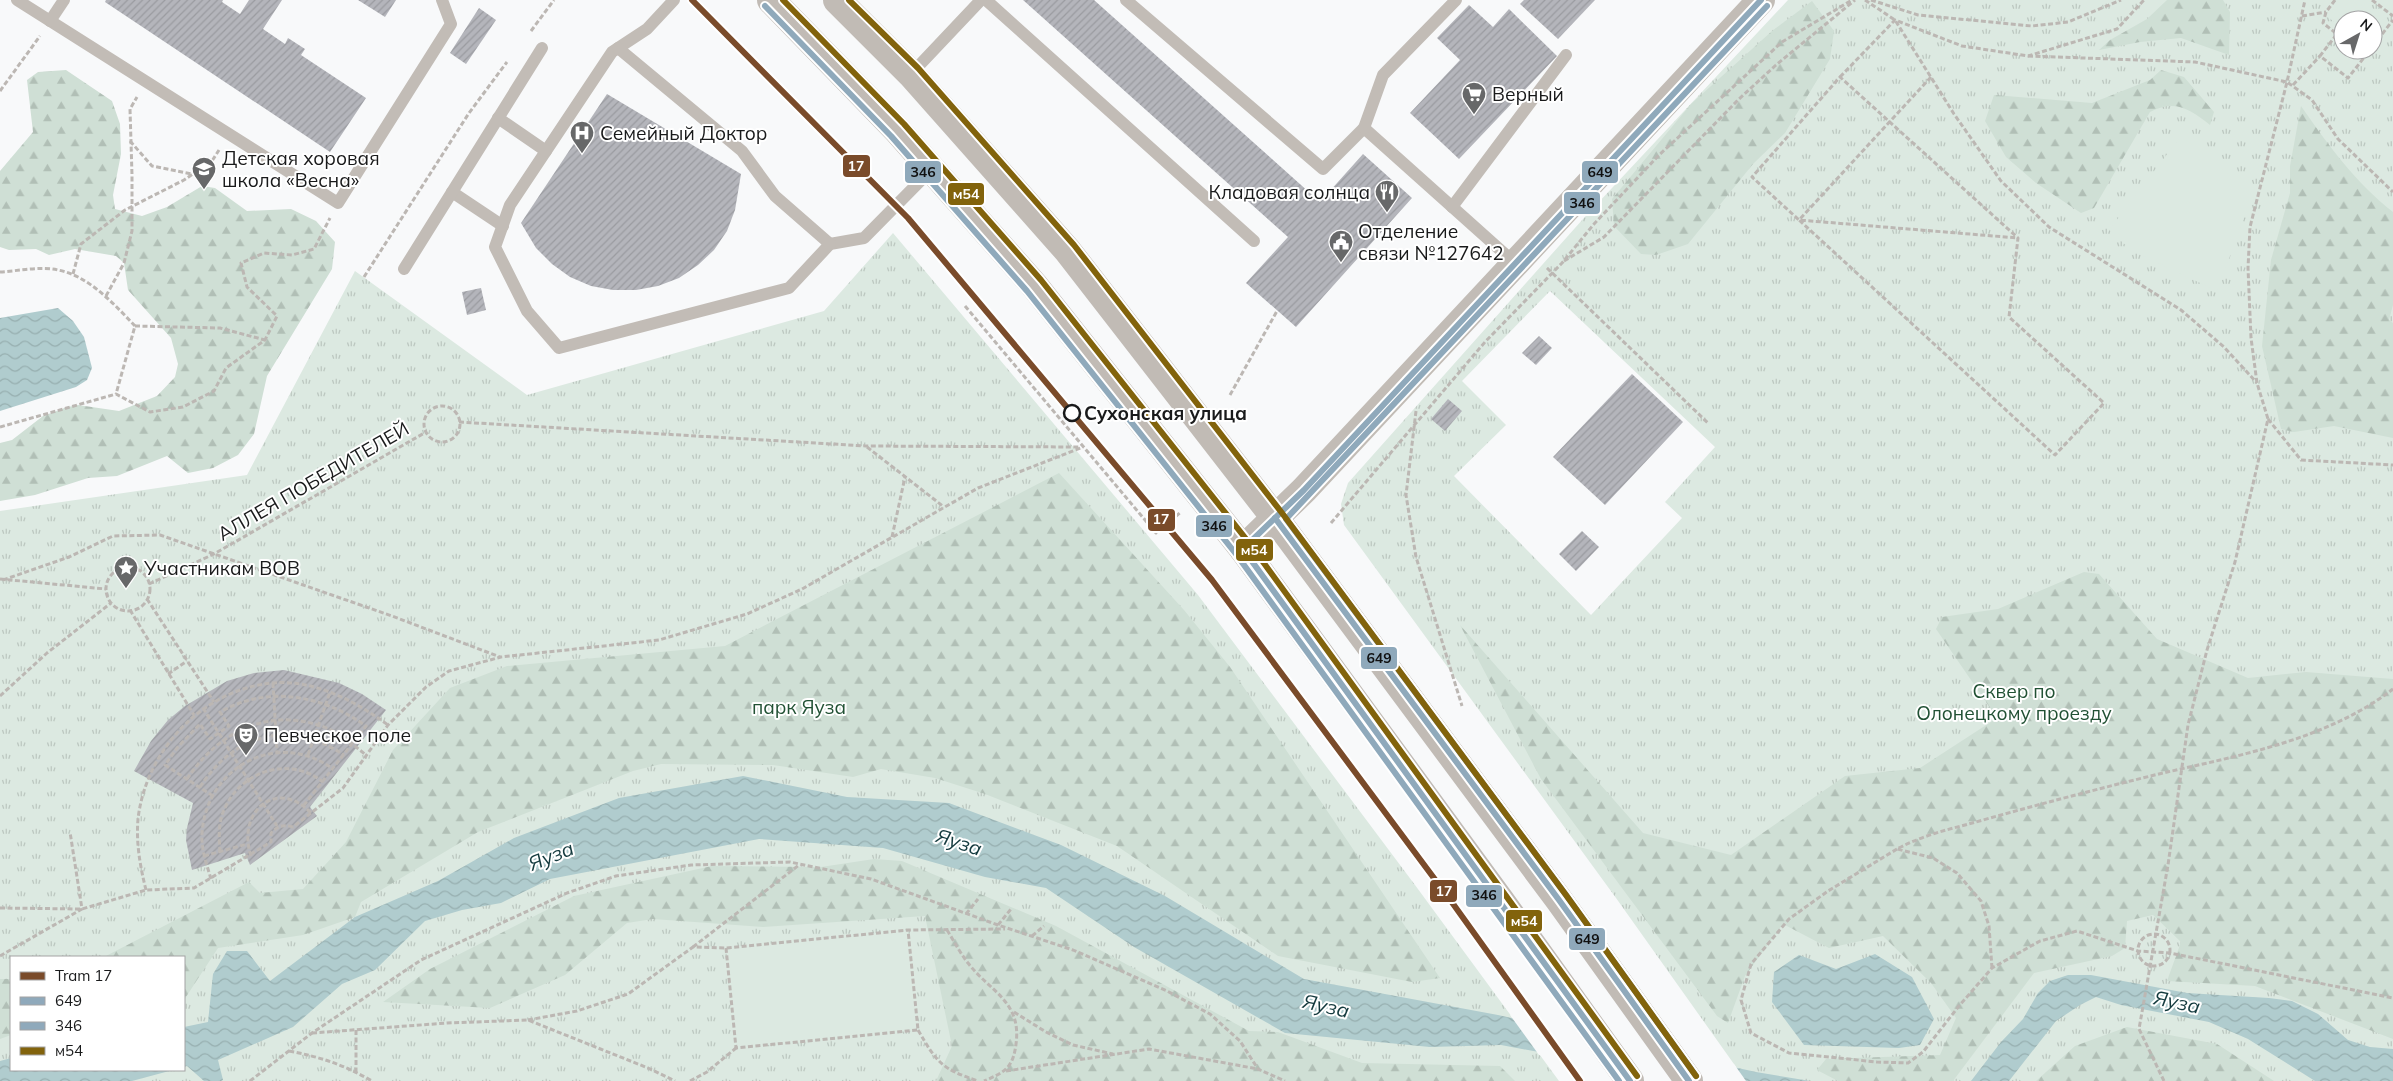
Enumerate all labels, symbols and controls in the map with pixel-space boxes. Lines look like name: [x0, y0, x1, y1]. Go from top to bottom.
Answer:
north arrow: [2333, 10, 2383, 60]
text: N: [2356, 15, 2376, 35]
supermarket icon: Верный: [1461, 81, 1487, 115]
place label: Верный: [1492, 82, 1564, 106]
hospital icon: Семейный Доктор: [569, 120, 595, 154]
place label: Семейный Доктор: [600, 121, 767, 145]
place label: Детская хоровая школа «Весна»: [222, 146, 380, 192]
line badge: 17: [842, 154, 871, 178]
school or university icon: Детская хоровая школа «Весна»: [191, 156, 217, 190]
text: 17: [848, 157, 864, 175]
line badge: 346: [904, 160, 942, 184]
line badge: 649: [1581, 160, 1619, 184]
text: 346: [910, 163, 936, 181]
text: 649: [1587, 163, 1613, 181]
restaurant icon: Кладовая солнца: [1374, 179, 1400, 213]
place label: Кладовая солнца: [1208, 180, 1370, 204]
line badge: м54: [947, 182, 985, 206]
text: м54: [953, 185, 980, 203]
line badge: 346: [1563, 191, 1601, 215]
text: 346: [1569, 194, 1595, 212]
place label: Отделение связи №127642: [1358, 219, 1504, 265]
public building icon: Отделение связи №127642: [1328, 229, 1354, 263]
place label: Сухонская улица: [1084, 401, 1247, 425]
marker: Сухонская улица: [1063, 404, 1081, 422]
street label: АЛЛЕЯ ПОБЕДИТЕЛЕЙ: [213, 416, 413, 546]
line badge: 17: [1147, 508, 1176, 532]
text: 17: [1153, 510, 1169, 528]
line badge: 346: [1195, 514, 1233, 538]
text: 346: [1201, 517, 1227, 535]
line badge: м54: [1235, 538, 1274, 562]
text: м54: [1241, 541, 1268, 559]
place icon: Участникам ВОВ: [113, 555, 139, 589]
place label: Участникам ВОВ: [143, 556, 300, 580]
line badge: 649: [1360, 646, 1398, 670]
text: 649: [1366, 649, 1392, 667]
park label: Сквер по Олонецкому проезду: [1916, 679, 2112, 725]
park label: парк Яуза: [752, 695, 846, 719]
theatre icon: Певческое поле: [233, 722, 259, 756]
place label: Певческое поле: [264, 723, 411, 747]
water label: Яуза: [932, 822, 985, 861]
water label: Яуза: [523, 835, 577, 876]
line badge: 17: [1429, 879, 1458, 903]
text: 17: [1436, 882, 1452, 900]
line badge: 346: [1465, 884, 1503, 908]
text: 346: [1471, 886, 1497, 904]
line badge: м54: [1505, 909, 1543, 933]
text: м54: [1511, 912, 1538, 930]
line badge: 649: [1568, 927, 1606, 951]
text: 649: [1574, 930, 1600, 948]
legend: [10, 956, 185, 1071]
text: Tram 17: [55, 966, 112, 985]
water label: Яуза: [2151, 984, 2203, 1019]
water label: Яуза: [1299, 988, 1352, 1023]
text: 649: [55, 991, 82, 1010]
text: 346: [55, 1016, 82, 1035]
text: м54: [55, 1041, 83, 1060]

